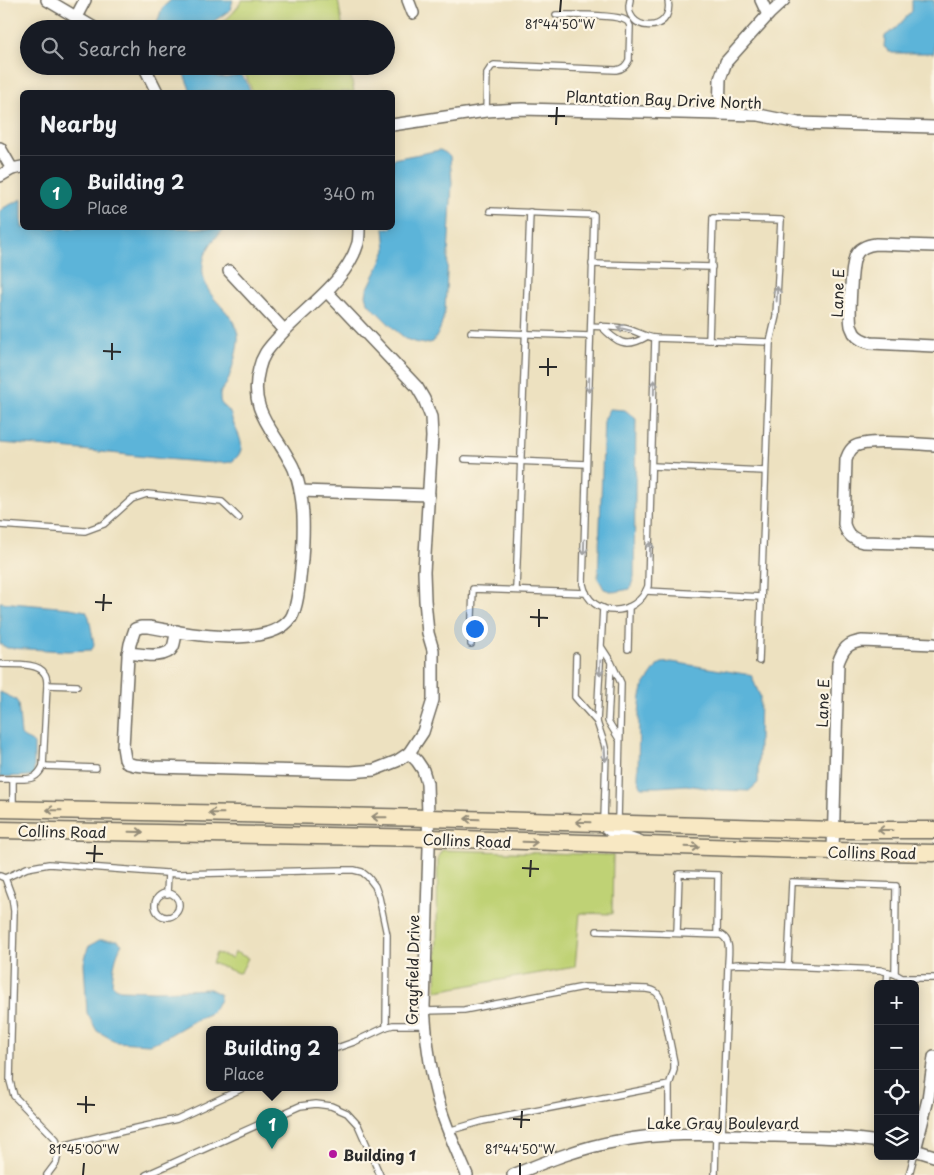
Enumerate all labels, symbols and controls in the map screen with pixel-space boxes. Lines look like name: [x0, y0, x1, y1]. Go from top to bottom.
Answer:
text: 81°44'50"W: [525, 15, 596, 33]
search box: [20, 20, 395, 75]
icon: search: [38, 34, 66, 62]
text: Search here: [78, 34, 187, 62]
street label: Plantation Bay Drive North: [566, 84, 762, 114]
text: Nearby: [40, 107, 117, 139]
text: Building 2: [87, 167, 184, 195]
text: 1: [52, 181, 60, 205]
text: 340 m: [323, 181, 375, 205]
text: Place: [87, 195, 128, 219]
street label: Lane E: [825, 268, 849, 318]
one-way arrow: [772, 286, 781, 302]
one-way arrow: [617, 324, 633, 333]
one-way arrow: [584, 376, 594, 393]
one-way arrow: [649, 379, 658, 395]
one-way arrow: [579, 539, 589, 555]
one-way arrow: [645, 542, 654, 558]
your location: [462, 616, 488, 642]
one-way arrow: [595, 660, 604, 676]
street label: Lane E: [810, 678, 834, 728]
one-way arrow: [601, 745, 610, 761]
one-way arrow: [46, 805, 62, 815]
one-way arrow: [209, 808, 225, 818]
one-way arrow: [371, 812, 388, 822]
one-way arrow: [464, 814, 480, 824]
one-way arrow: [575, 818, 591, 827]
street label: Collins Road: [17, 819, 107, 843]
one-way arrow: [878, 825, 894, 835]
street label: Collins Road: [422, 827, 512, 853]
one-way arrow: [128, 828, 144, 837]
one-way arrow: [522, 837, 538, 846]
street label: Collins Road: [827, 840, 917, 864]
one-way arrow: [684, 842, 700, 852]
street label: Grayfield Drive: [400, 915, 424, 1025]
map controls: [874, 980, 919, 1160]
button: +: [874, 980, 919, 1025]
button: −: [874, 1025, 919, 1070]
popup: [206, 1026, 338, 1091]
text: Building 2: [223, 1033, 321, 1061]
text: Place: [223, 1061, 264, 1085]
button: locate: [874, 1070, 919, 1115]
pin: 1: [256, 1108, 288, 1149]
street label: Lake Gray Boulevard: [647, 1111, 799, 1134]
button: layers: [874, 1115, 919, 1160]
text: 81°45'00"W: [49, 1140, 120, 1158]
text: 81°44'50"W: [485, 1140, 556, 1158]
place label: Building 1: [343, 1143, 416, 1166]
marker: Building 1: [327, 1148, 339, 1160]

